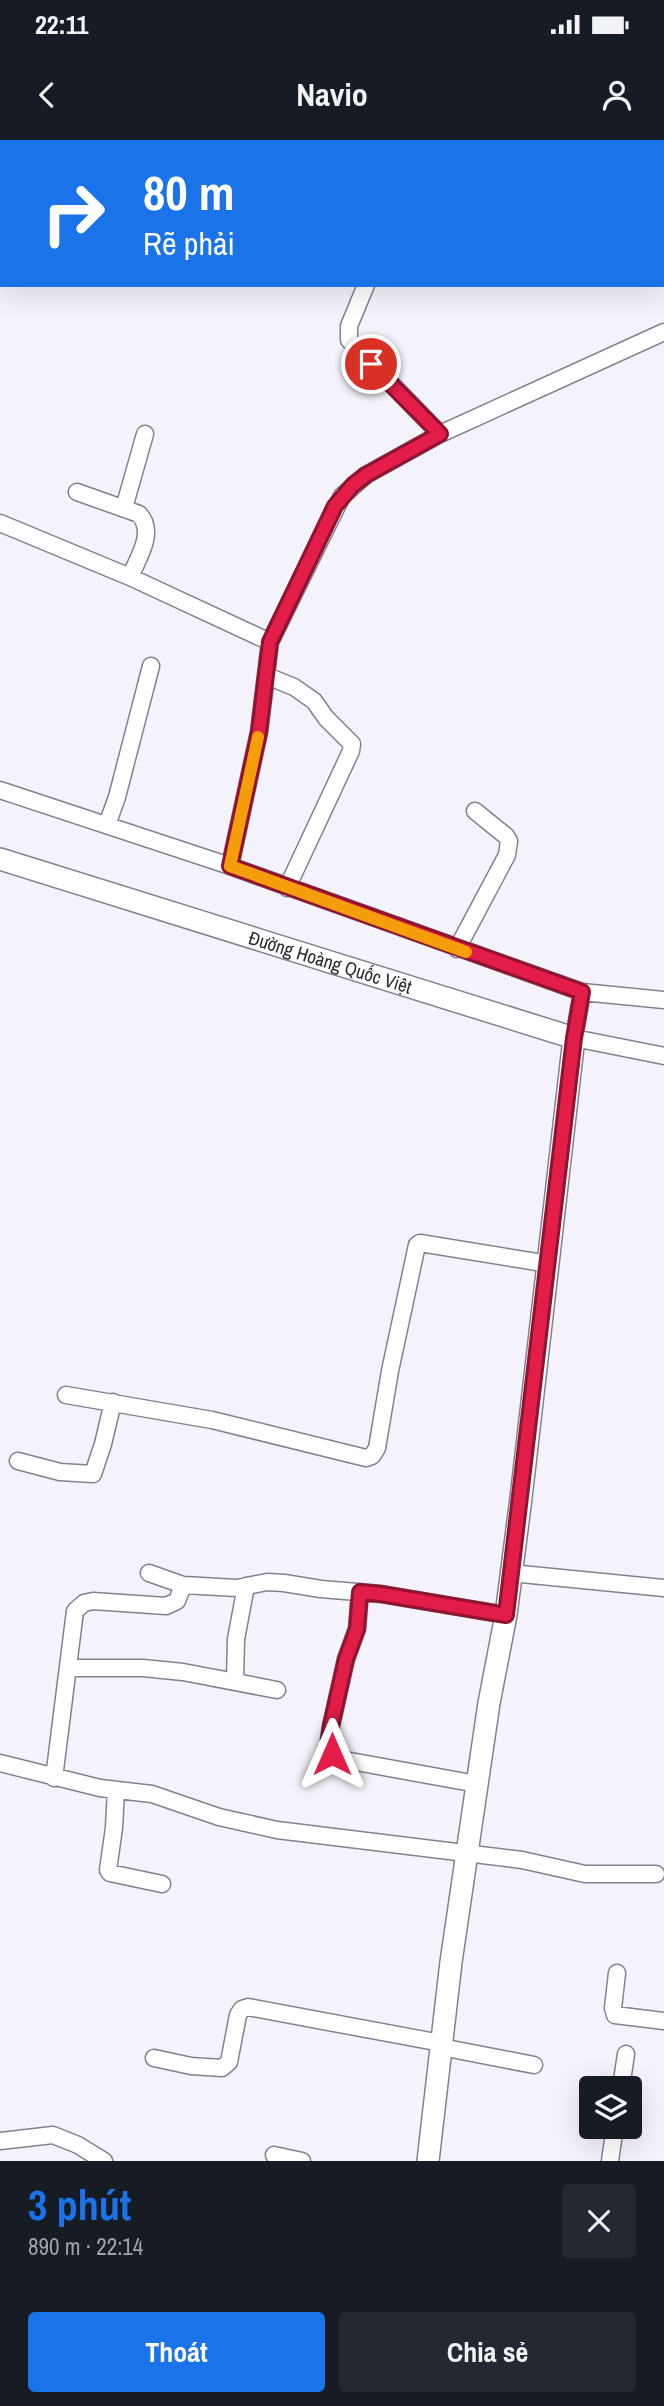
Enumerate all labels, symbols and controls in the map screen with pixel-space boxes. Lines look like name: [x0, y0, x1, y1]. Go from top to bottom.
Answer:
text: 22:11: [35, 7, 88, 42]
text: Navio: [296, 73, 368, 116]
icon: back: [28, 76, 66, 114]
icon: person: [598, 76, 636, 114]
text: 80 m: [143, 159, 235, 225]
icon: right: [28, 168, 119, 259]
text: Rẽ phải: [143, 222, 235, 265]
pin: [341, 334, 401, 394]
icon: arrive: [352, 345, 390, 383]
street label: Đường Hoàng Quốc Việt: [245, 924, 416, 1000]
position arrow: [295, 1717, 369, 1791]
map controls: [579, 2076, 642, 2139]
button: layers: [579, 2076, 642, 2139]
text: 3 phút: [28, 2177, 131, 2233]
button: close: [562, 2184, 636, 2258]
text: 890 m · 22:14: [28, 2231, 143, 2262]
button: Thoát: [28, 2312, 325, 2392]
button: Chia sẻ: [339, 2312, 636, 2392]

